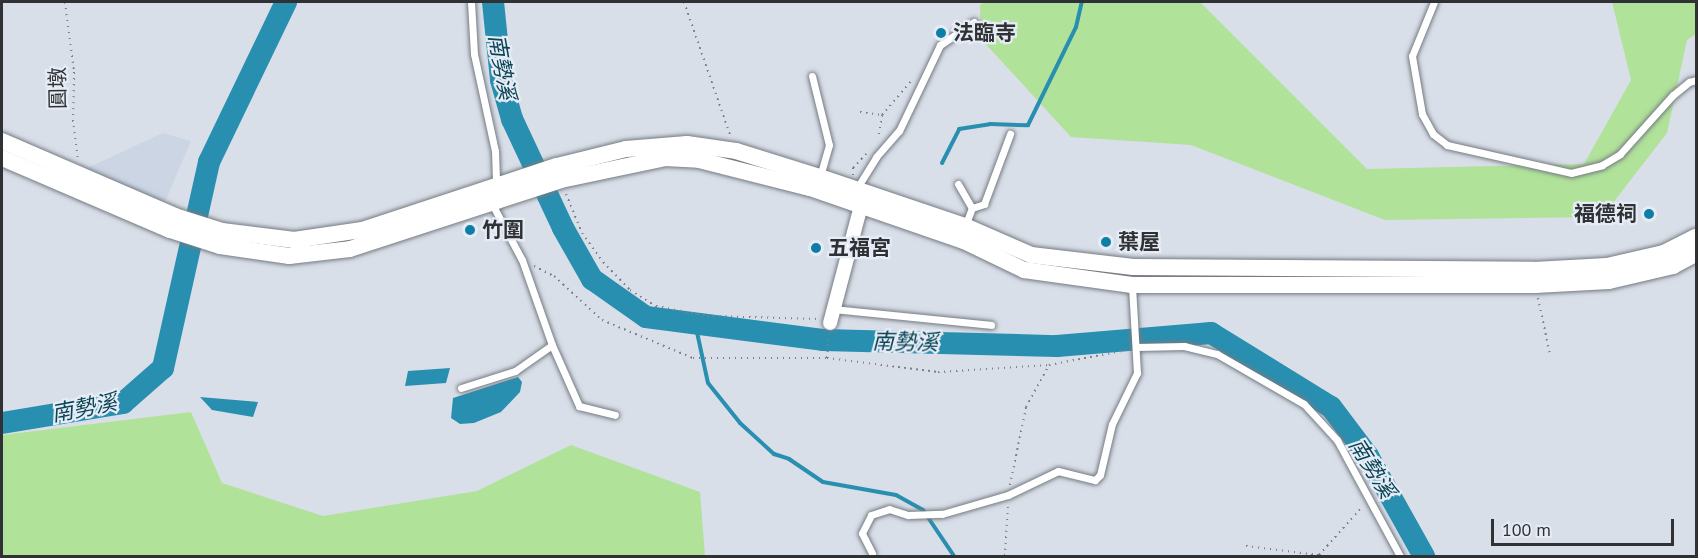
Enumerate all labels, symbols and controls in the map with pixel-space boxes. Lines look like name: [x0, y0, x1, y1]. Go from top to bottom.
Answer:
place label: 法臨寺: [953, 20, 1016, 46]
marker: 法臨寺: [934, 26, 948, 40]
water label: 南勢溪: [483, 32, 521, 102]
street label: 圓墩: [45, 67, 71, 109]
place label: 福德祠: [1574, 201, 1637, 227]
marker: 福德祠: [1642, 207, 1656, 221]
place label: 竹圍: [482, 217, 524, 243]
marker: 竹圍: [463, 223, 477, 237]
place label: 葉屋: [1118, 229, 1160, 255]
place label: 五福宮: [828, 235, 891, 261]
marker: 葉屋: [1099, 235, 1113, 249]
marker: 五福宮: [809, 241, 823, 255]
water label: 南勢溪: [872, 328, 938, 356]
water label: 南勢溪: [49, 389, 119, 427]
water label: 南勢溪: [1343, 433, 1401, 503]
scale bar: [1494, 507, 1677, 545]
text: 100 m: [1502, 518, 1551, 541]

